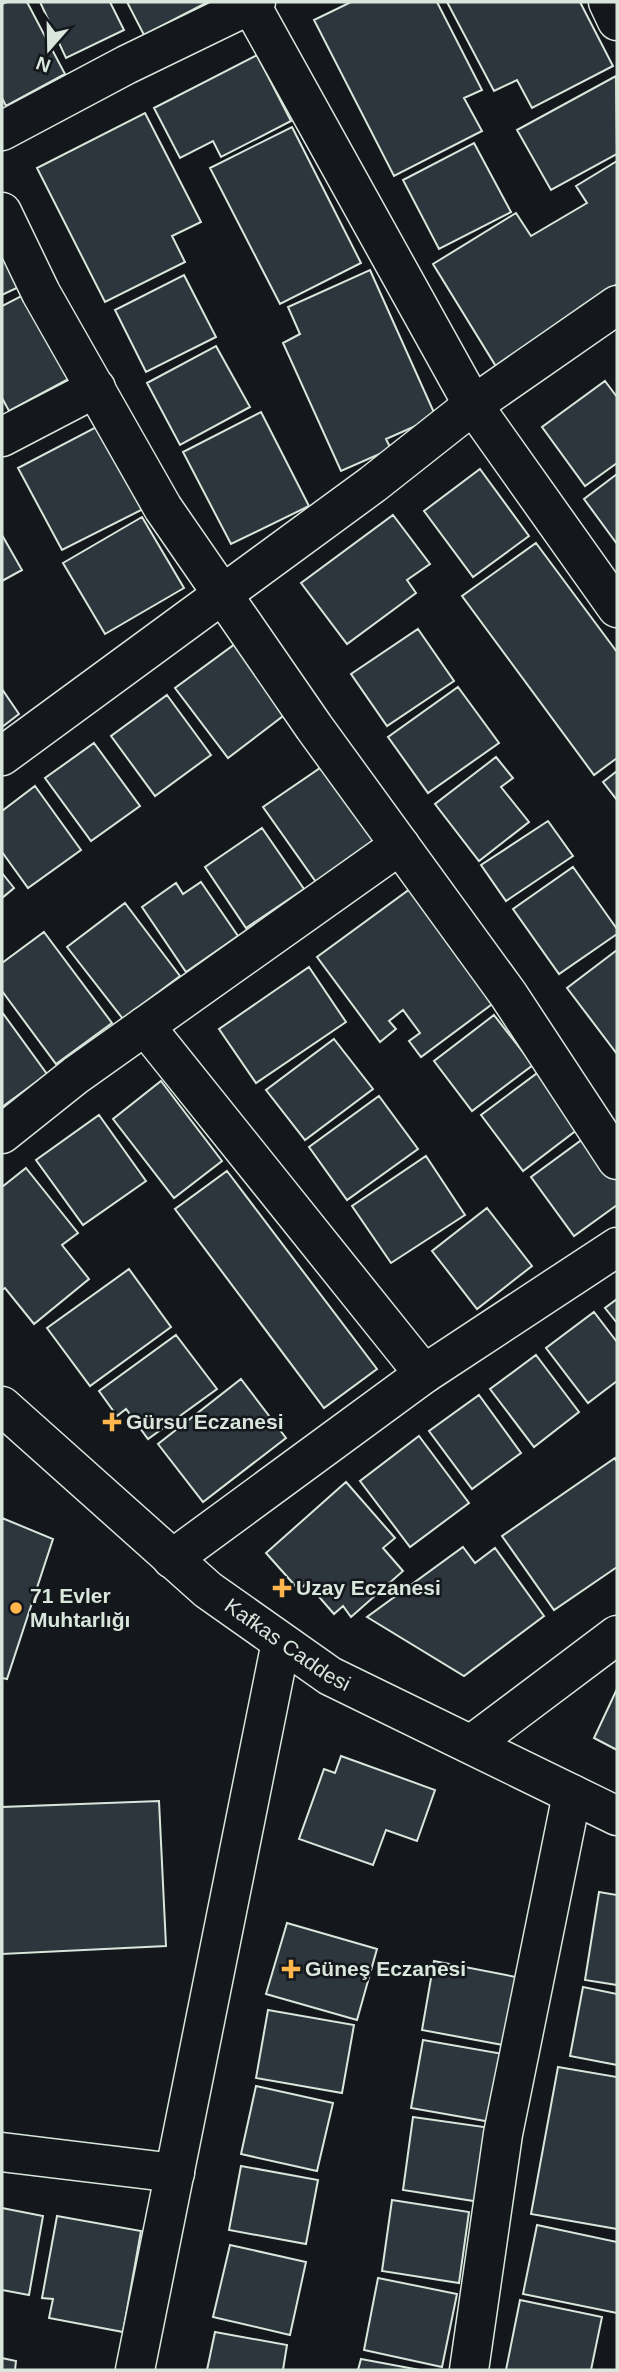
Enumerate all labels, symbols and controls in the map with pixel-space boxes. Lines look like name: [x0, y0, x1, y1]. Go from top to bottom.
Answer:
north arrow: [14, 14, 84, 84]
text: N: [33, 52, 53, 77]
place label: Gürsu Eczanesi: [126, 1410, 284, 1433]
marker: Gürsu Eczanesi: [104, 1414, 120, 1430]
place label: Uzay Eczanesi: [296, 1576, 441, 1599]
marker: Uzay Eczanesi: [274, 1580, 290, 1596]
place label: 71 Evler Muhtarlığı: [30, 1584, 130, 1631]
street label: Kafkas Caddesi: [221, 1594, 354, 1695]
marker: 71 Evler Muhtarlığı: [8, 1600, 24, 1616]
place label: Güneş Eczanesi: [305, 1957, 466, 1980]
marker: Güneş Eczanesi: [283, 1961, 299, 1977]

